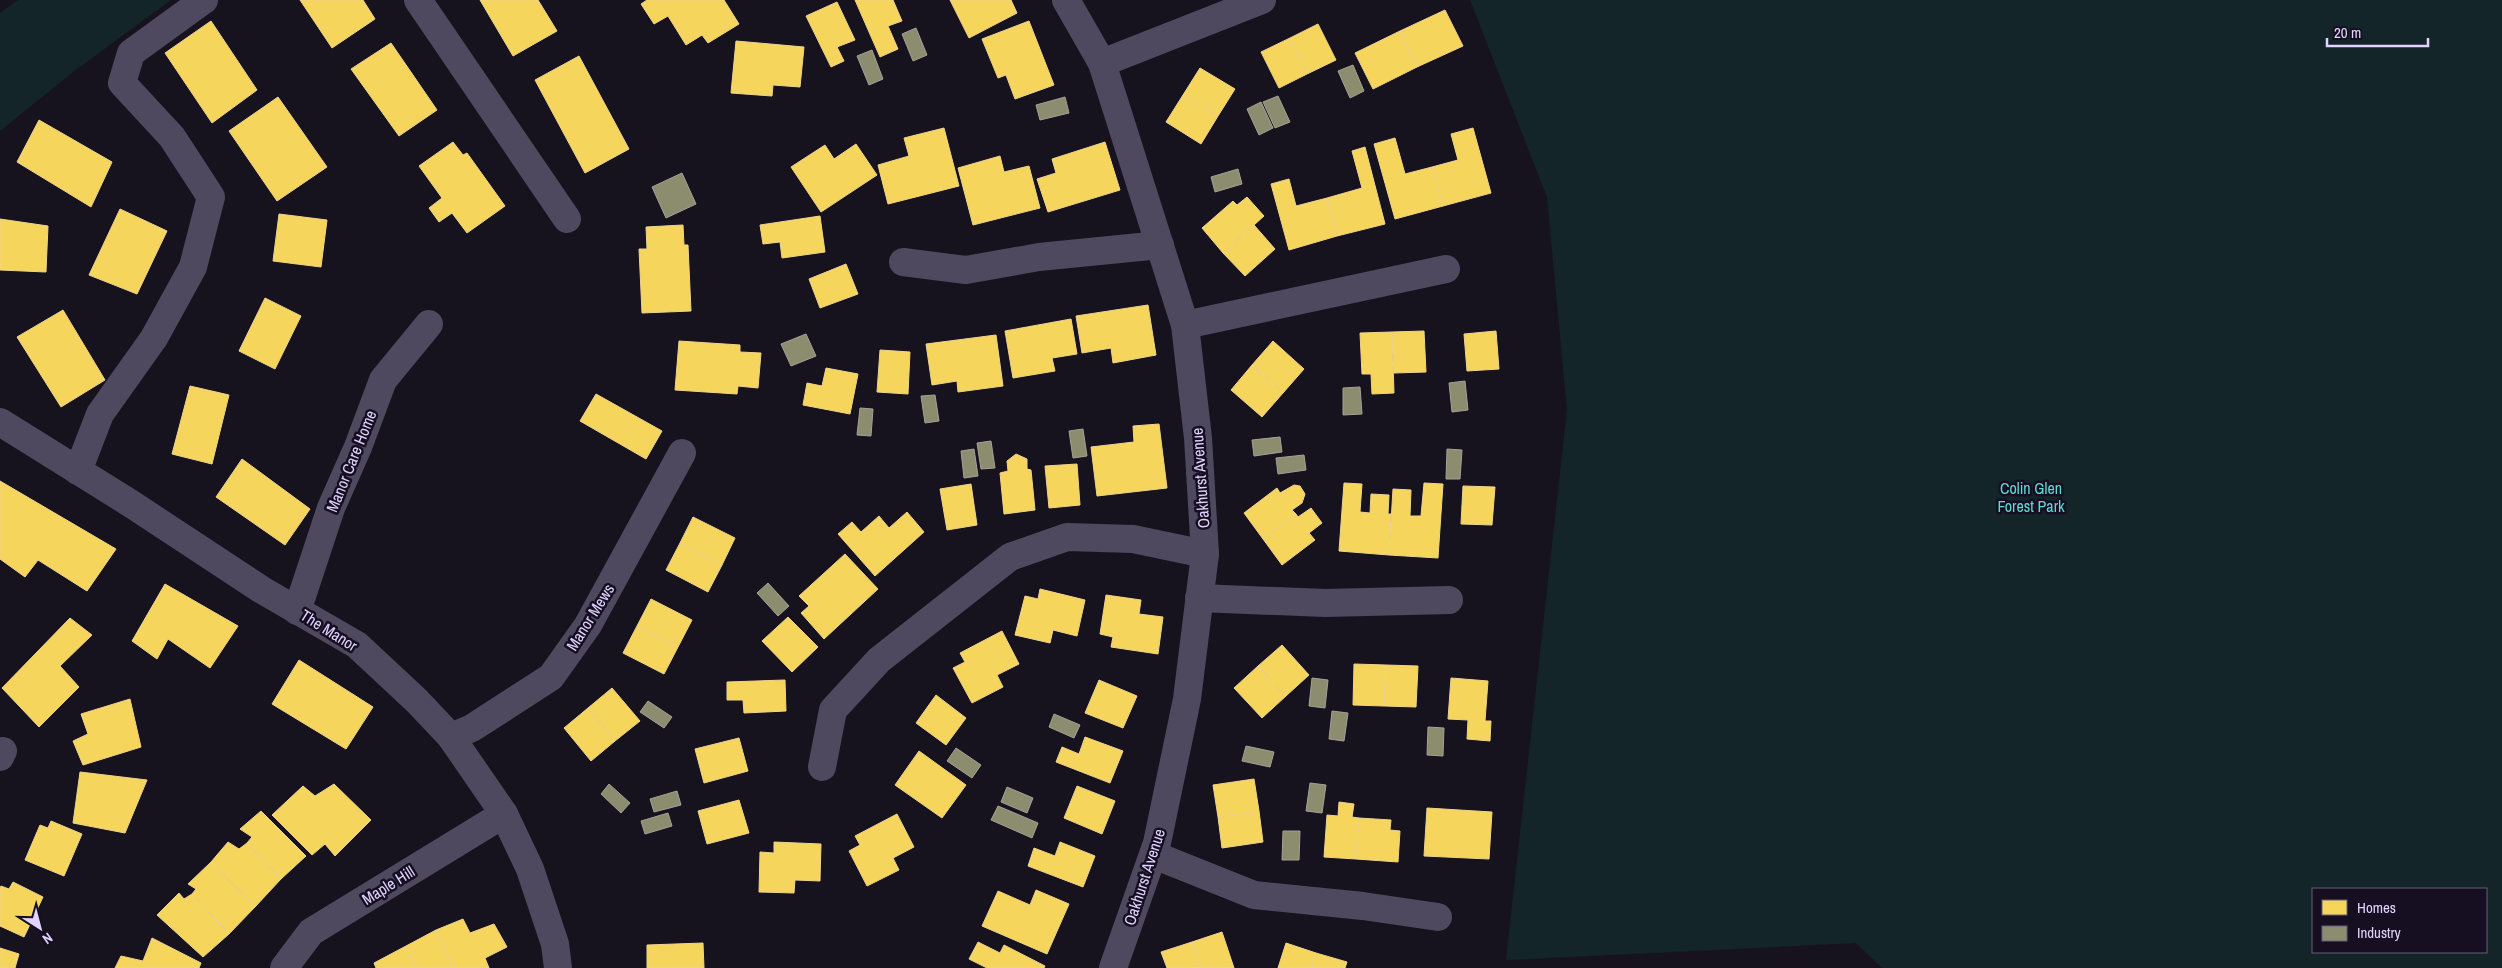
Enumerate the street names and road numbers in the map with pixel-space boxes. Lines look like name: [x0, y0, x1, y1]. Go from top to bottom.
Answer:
street label: Manor Care Home: [321, 407, 381, 515]
street label: Oakhurst Avenue: [1186, 427, 1214, 529]
street label: Manor Mews: [561, 579, 619, 655]
street label: The Manor: [296, 604, 362, 656]
street label: Oakhurst Avenue: [1118, 826, 1170, 928]
street label: Maple Hill: [357, 860, 419, 910]

